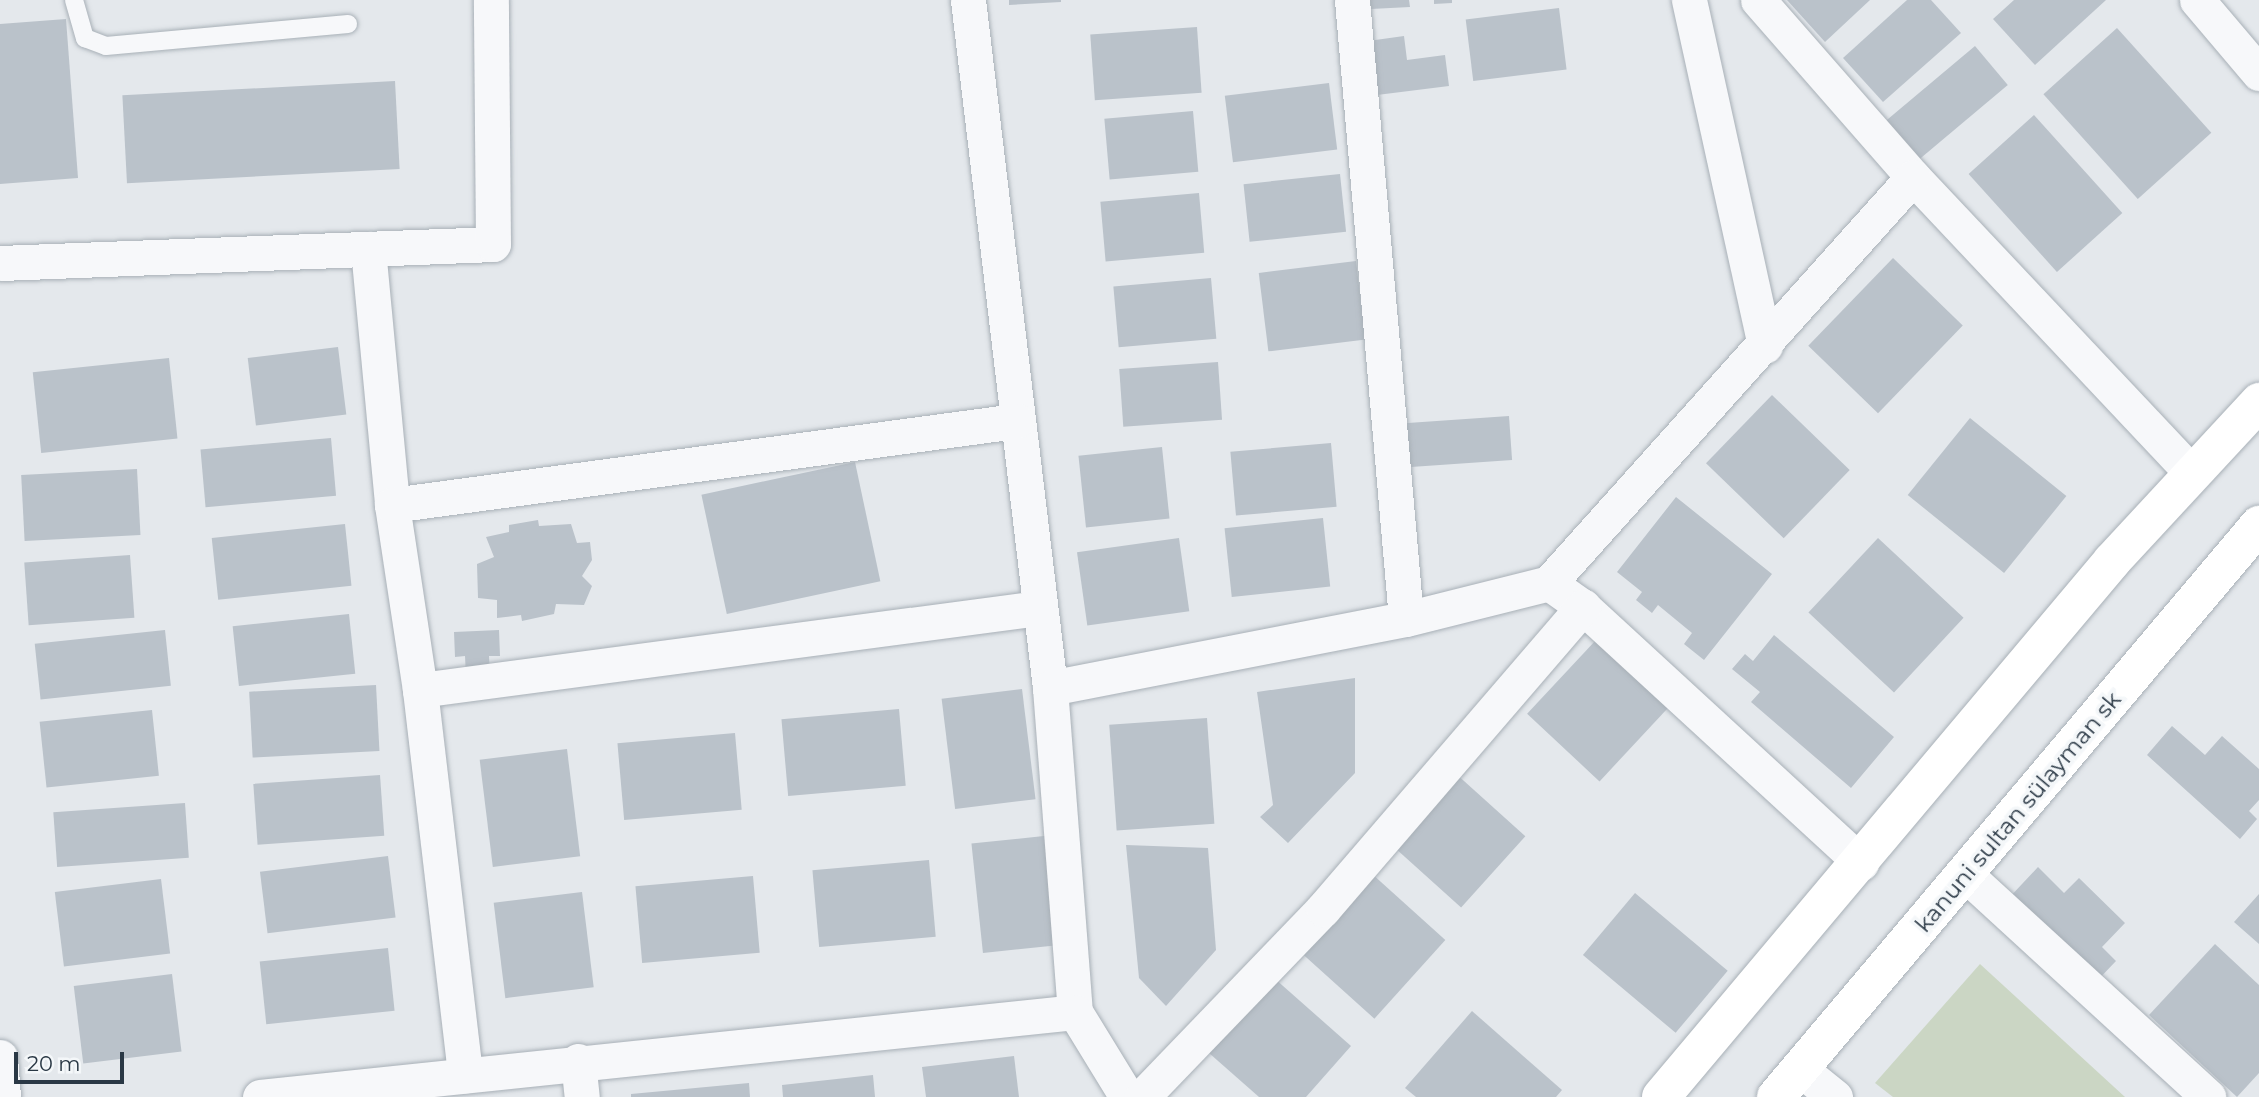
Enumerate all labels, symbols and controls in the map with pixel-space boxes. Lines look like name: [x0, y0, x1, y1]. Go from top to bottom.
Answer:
street label: kanuni sultan sülayman sk: [1909, 686, 2127, 938]
scale bar: [18, 1038, 128, 1082]
text: 20 m: [27, 1051, 81, 1076]

